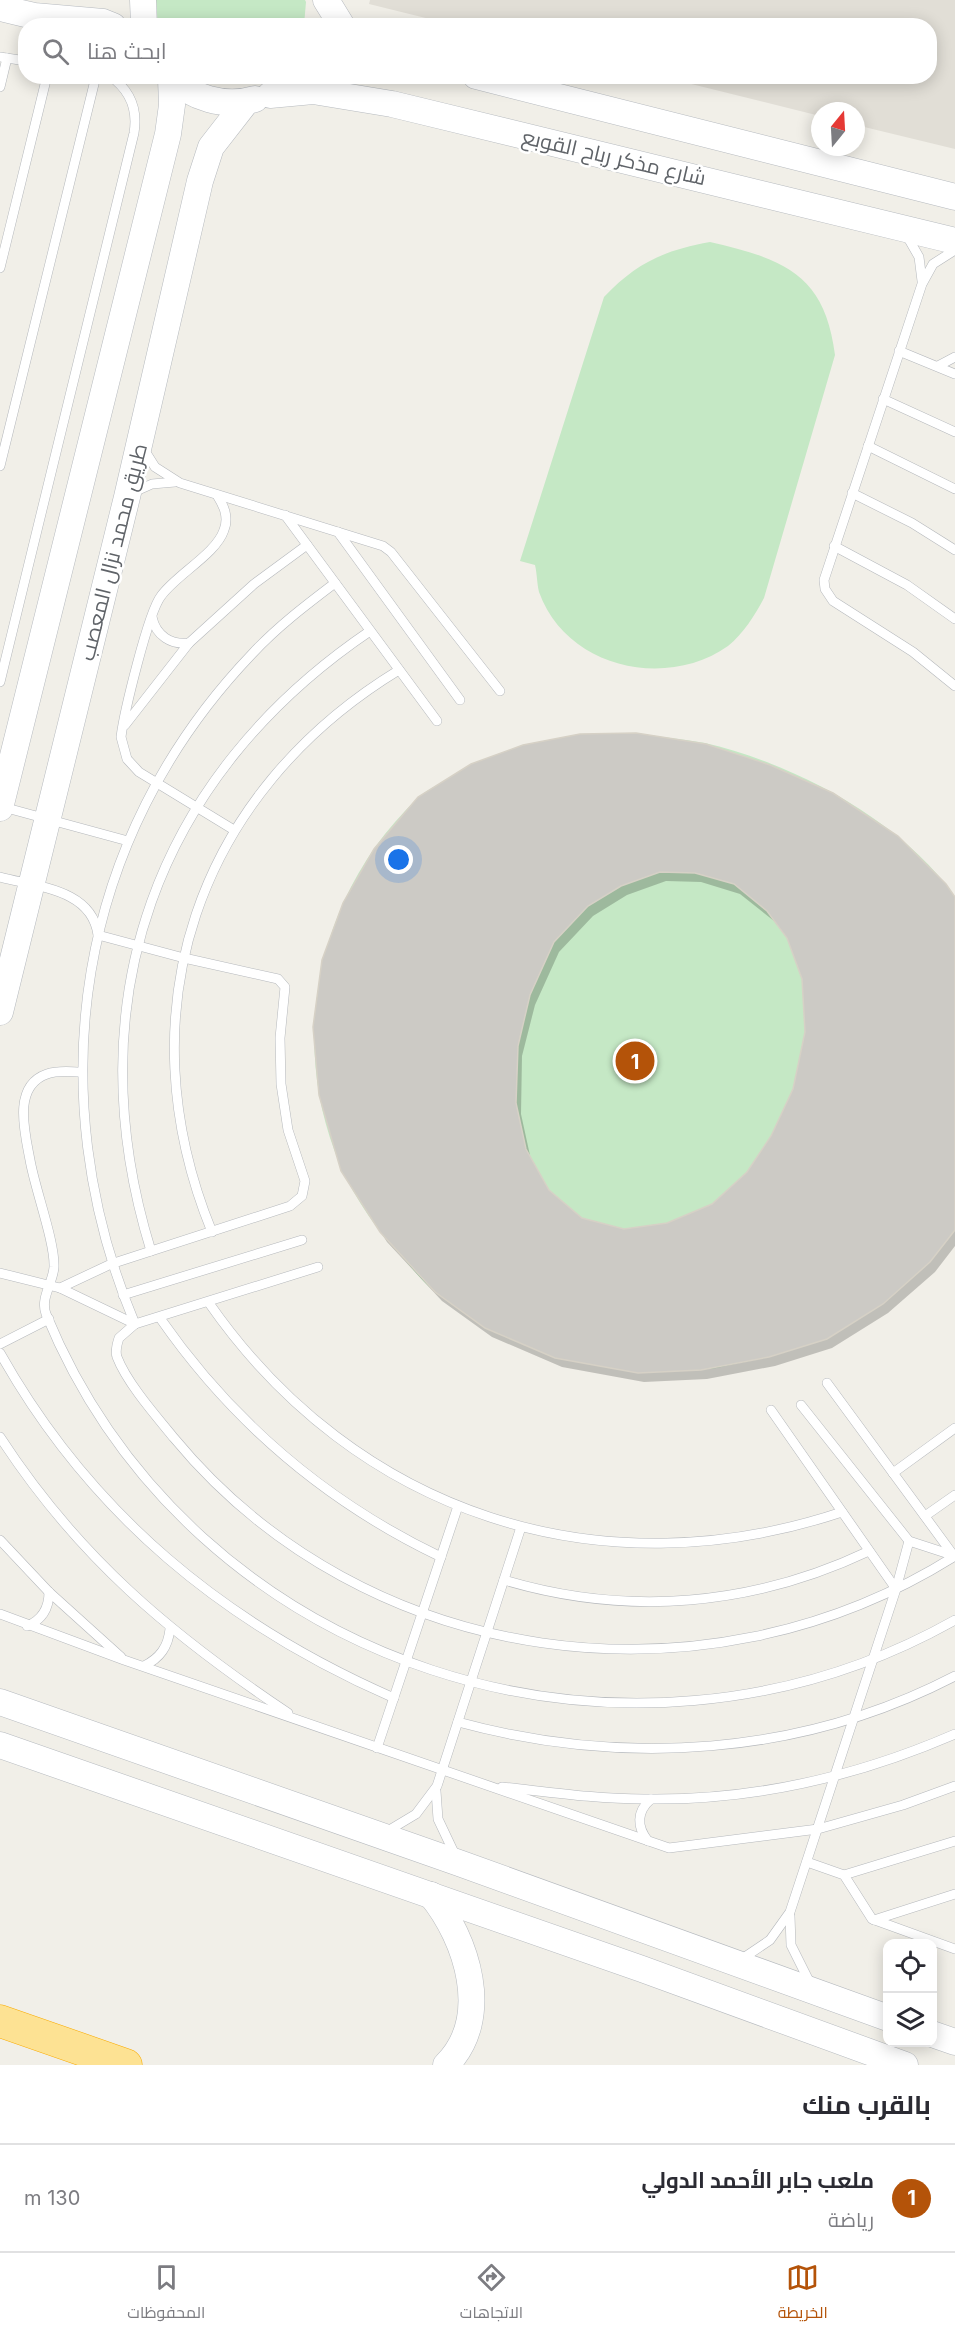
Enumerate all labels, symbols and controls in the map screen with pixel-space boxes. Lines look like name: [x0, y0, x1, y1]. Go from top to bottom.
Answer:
search box: [18, 18, 937, 84]
icon: search: [39, 35, 72, 68]
text: ابحث هنا: [87, 38, 167, 64]
north arrow: [811, 102, 865, 156]
street label: شارع مذكر رباح القوبع: [519, 124, 708, 192]
street label: طريق محمد نزال المعصب: [74, 441, 153, 663]
your location: [384, 845, 413, 874]
pin: 1: [616, 1038, 654, 1084]
map controls: [883, 1939, 937, 2047]
button: locate: [883, 1939, 937, 1993]
button: layers: [883, 1993, 937, 2047]
text: بالقرب منك: [802, 2089, 931, 2120]
text: ملعب جابر الأحمد الدولي: [642, 2167, 874, 2193]
text: 130 m: [24, 2186, 80, 2210]
text: 1: [907, 2186, 916, 2210]
text: رياضة: [828, 2208, 874, 2232]
tab: المحفوظات: [127, 2261, 205, 2327]
tab: الاتجاهات: [460, 2261, 523, 2327]
tab: الخريطة: [778, 2261, 828, 2327]

